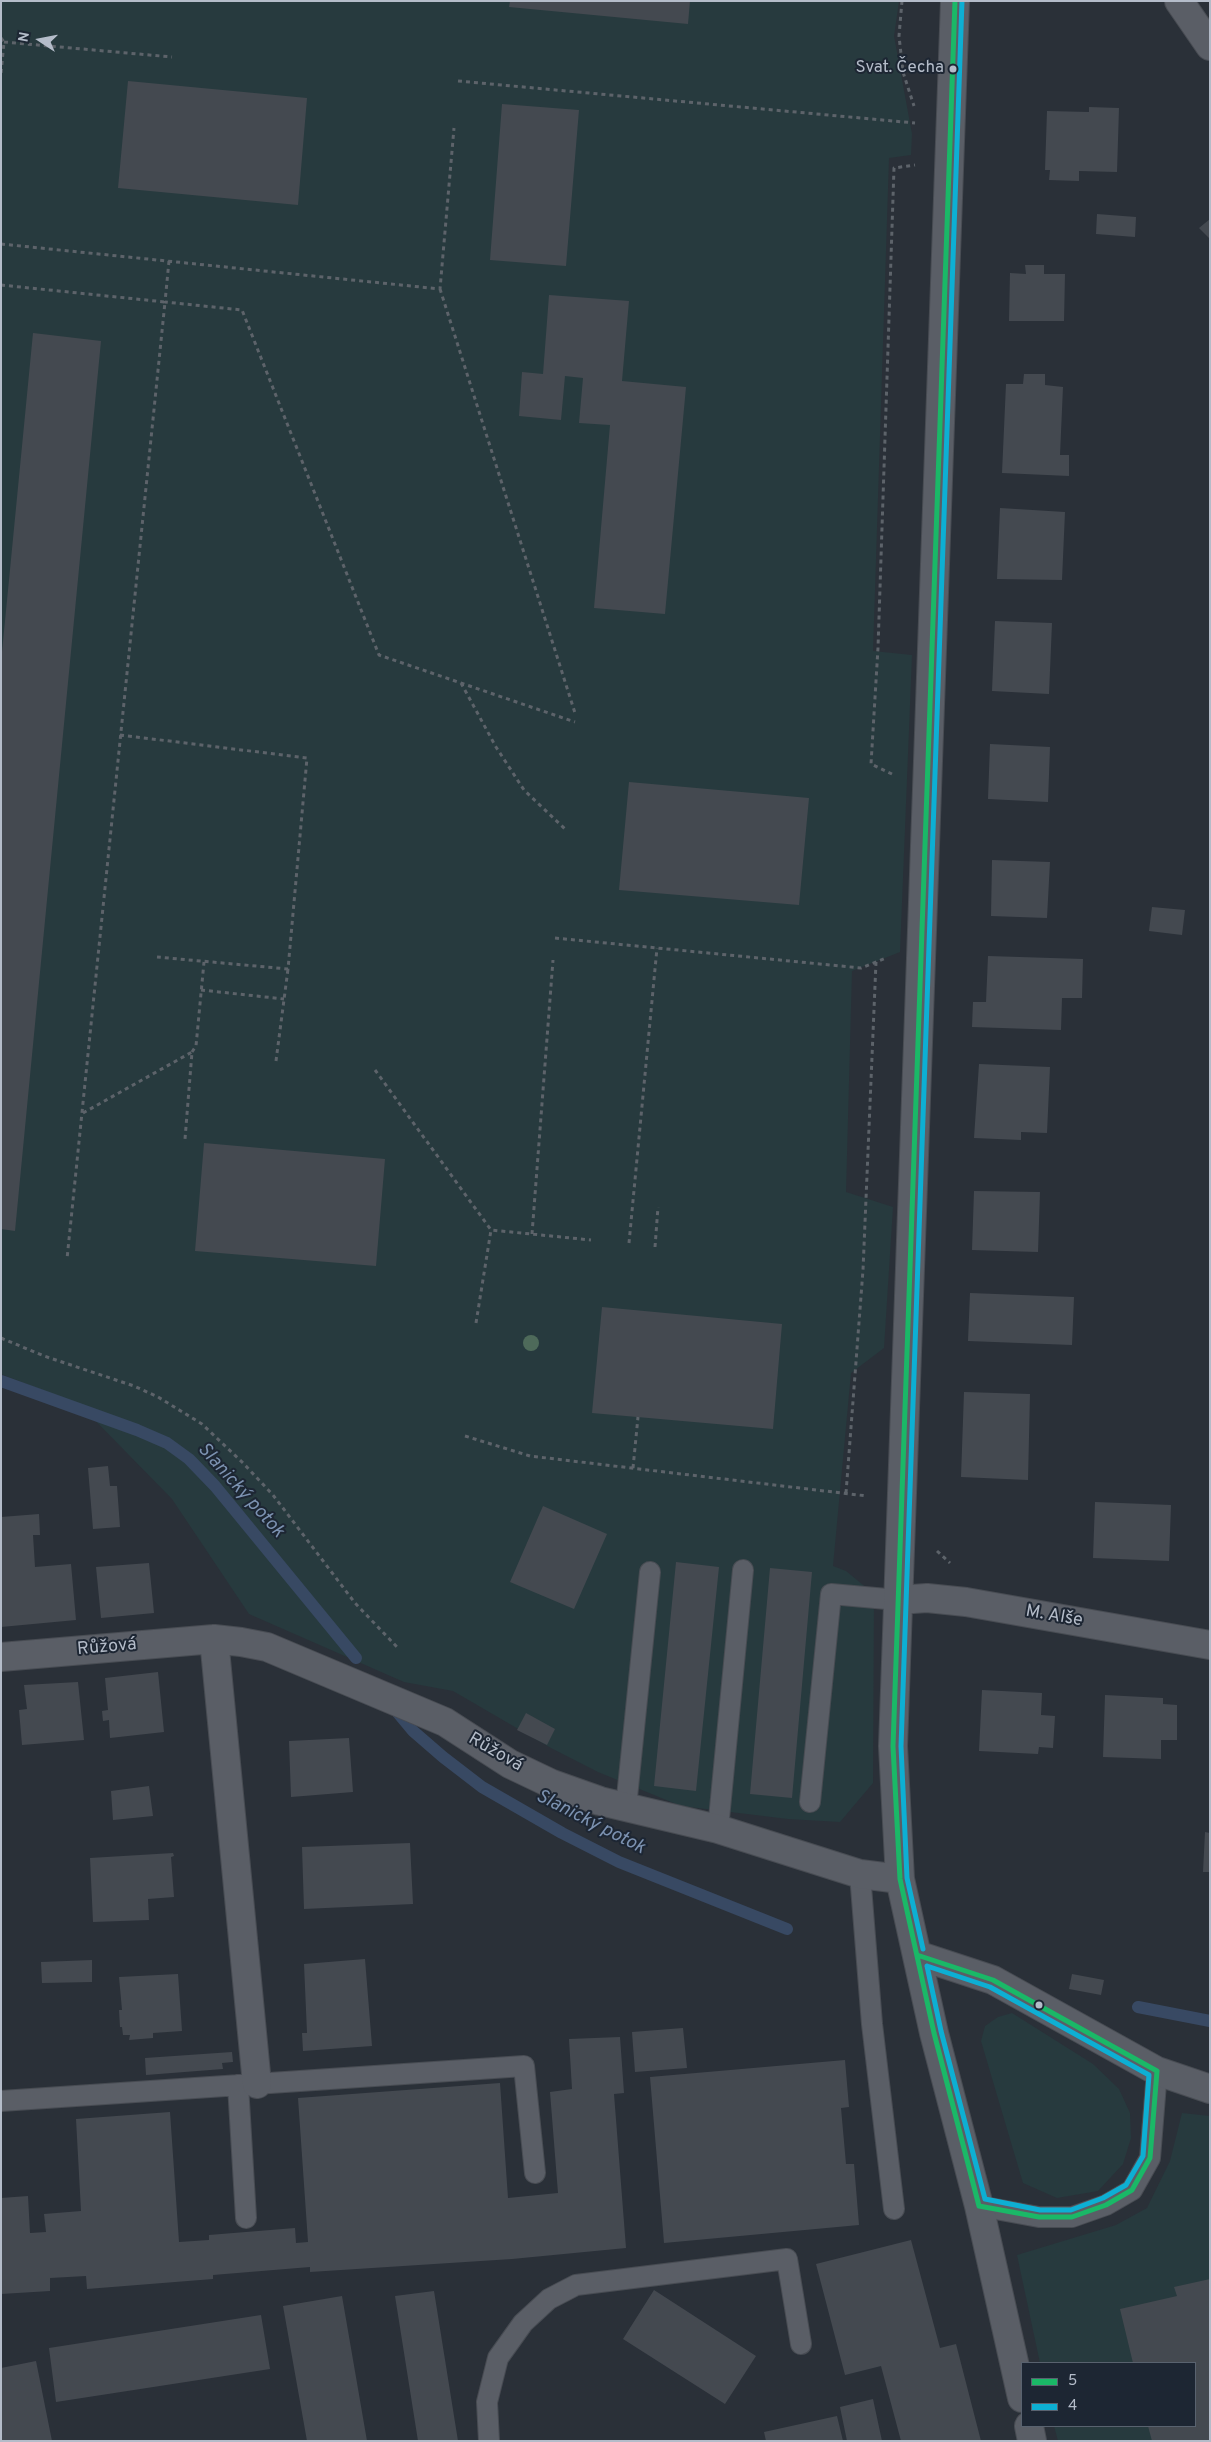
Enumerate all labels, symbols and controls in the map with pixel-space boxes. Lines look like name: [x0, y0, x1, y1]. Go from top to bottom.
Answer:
north arrow: [15, 15, 65, 65]
text: N: [15, 30, 34, 44]
place label: Svat. Čecha: [856, 59, 944, 79]
marker: Svat. Čecha: [948, 64, 958, 74]
water label: Slanický potok: [191, 1439, 289, 1543]
street label: M. Alše: [1024, 1601, 1084, 1633]
street label: Růžová: [76, 1635, 138, 1661]
street label: Růžová: [464, 1729, 526, 1777]
water label: Slanický potok: [531, 1786, 649, 1860]
unlabelled marker: [1034, 2000, 1044, 2010]
legend: [1021, 2362, 1196, 2427]
text: 5: [1068, 2372, 1077, 2391]
text: 4: [1068, 2397, 1077, 2416]

